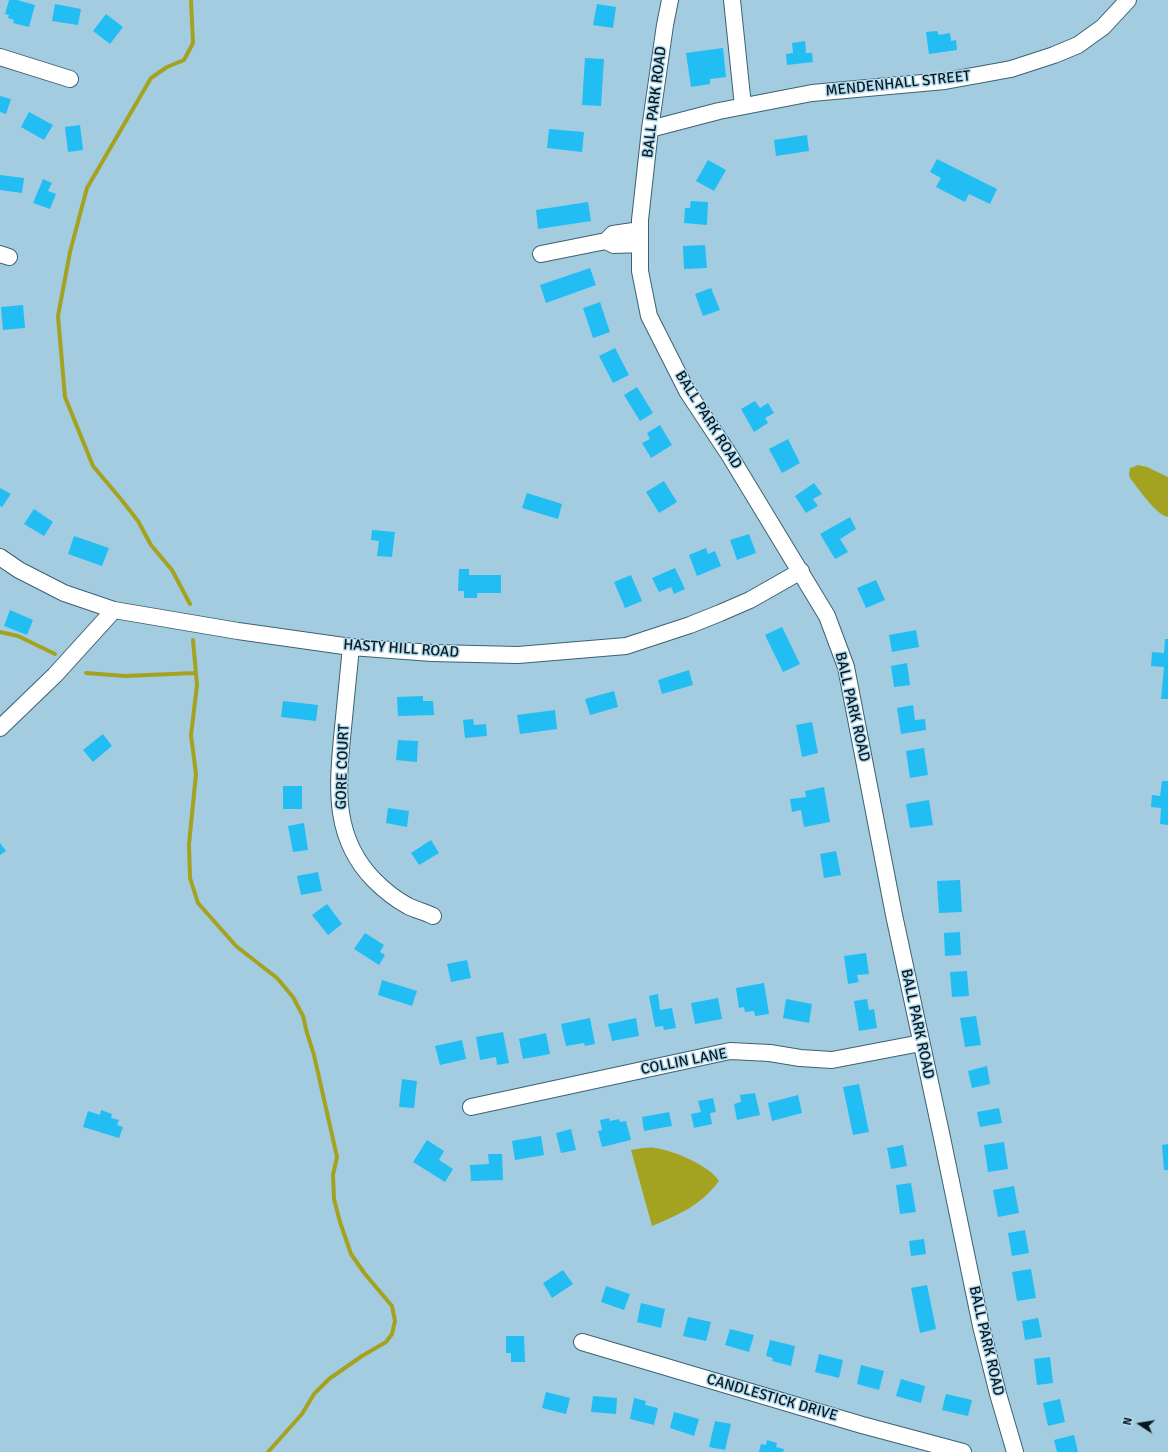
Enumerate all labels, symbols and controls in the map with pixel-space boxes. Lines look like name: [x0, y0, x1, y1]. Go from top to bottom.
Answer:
street label: BALL PARK ROAD: [639, 45, 671, 159]
street label: MENDENHALL STREET: [825, 67, 971, 101]
street label: BALL PARK ROAD: [671, 368, 745, 472]
street label: HASTY HILL ROAD: [343, 636, 459, 662]
street label: BALL PARK ROAD: [831, 650, 873, 764]
street label: GORE COURT: [333, 724, 353, 810]
street label: BALL PARK ROAD: [897, 967, 937, 1081]
street label: COLLIN LANE: [639, 1045, 729, 1079]
street label: BALL PARK ROAD: [965, 1284, 1007, 1398]
street label: CANDLESTICK DRIVE: [704, 1371, 840, 1425]
north arrow: [1120, 1404, 1160, 1444]
text: N: [1121, 1416, 1135, 1426]

